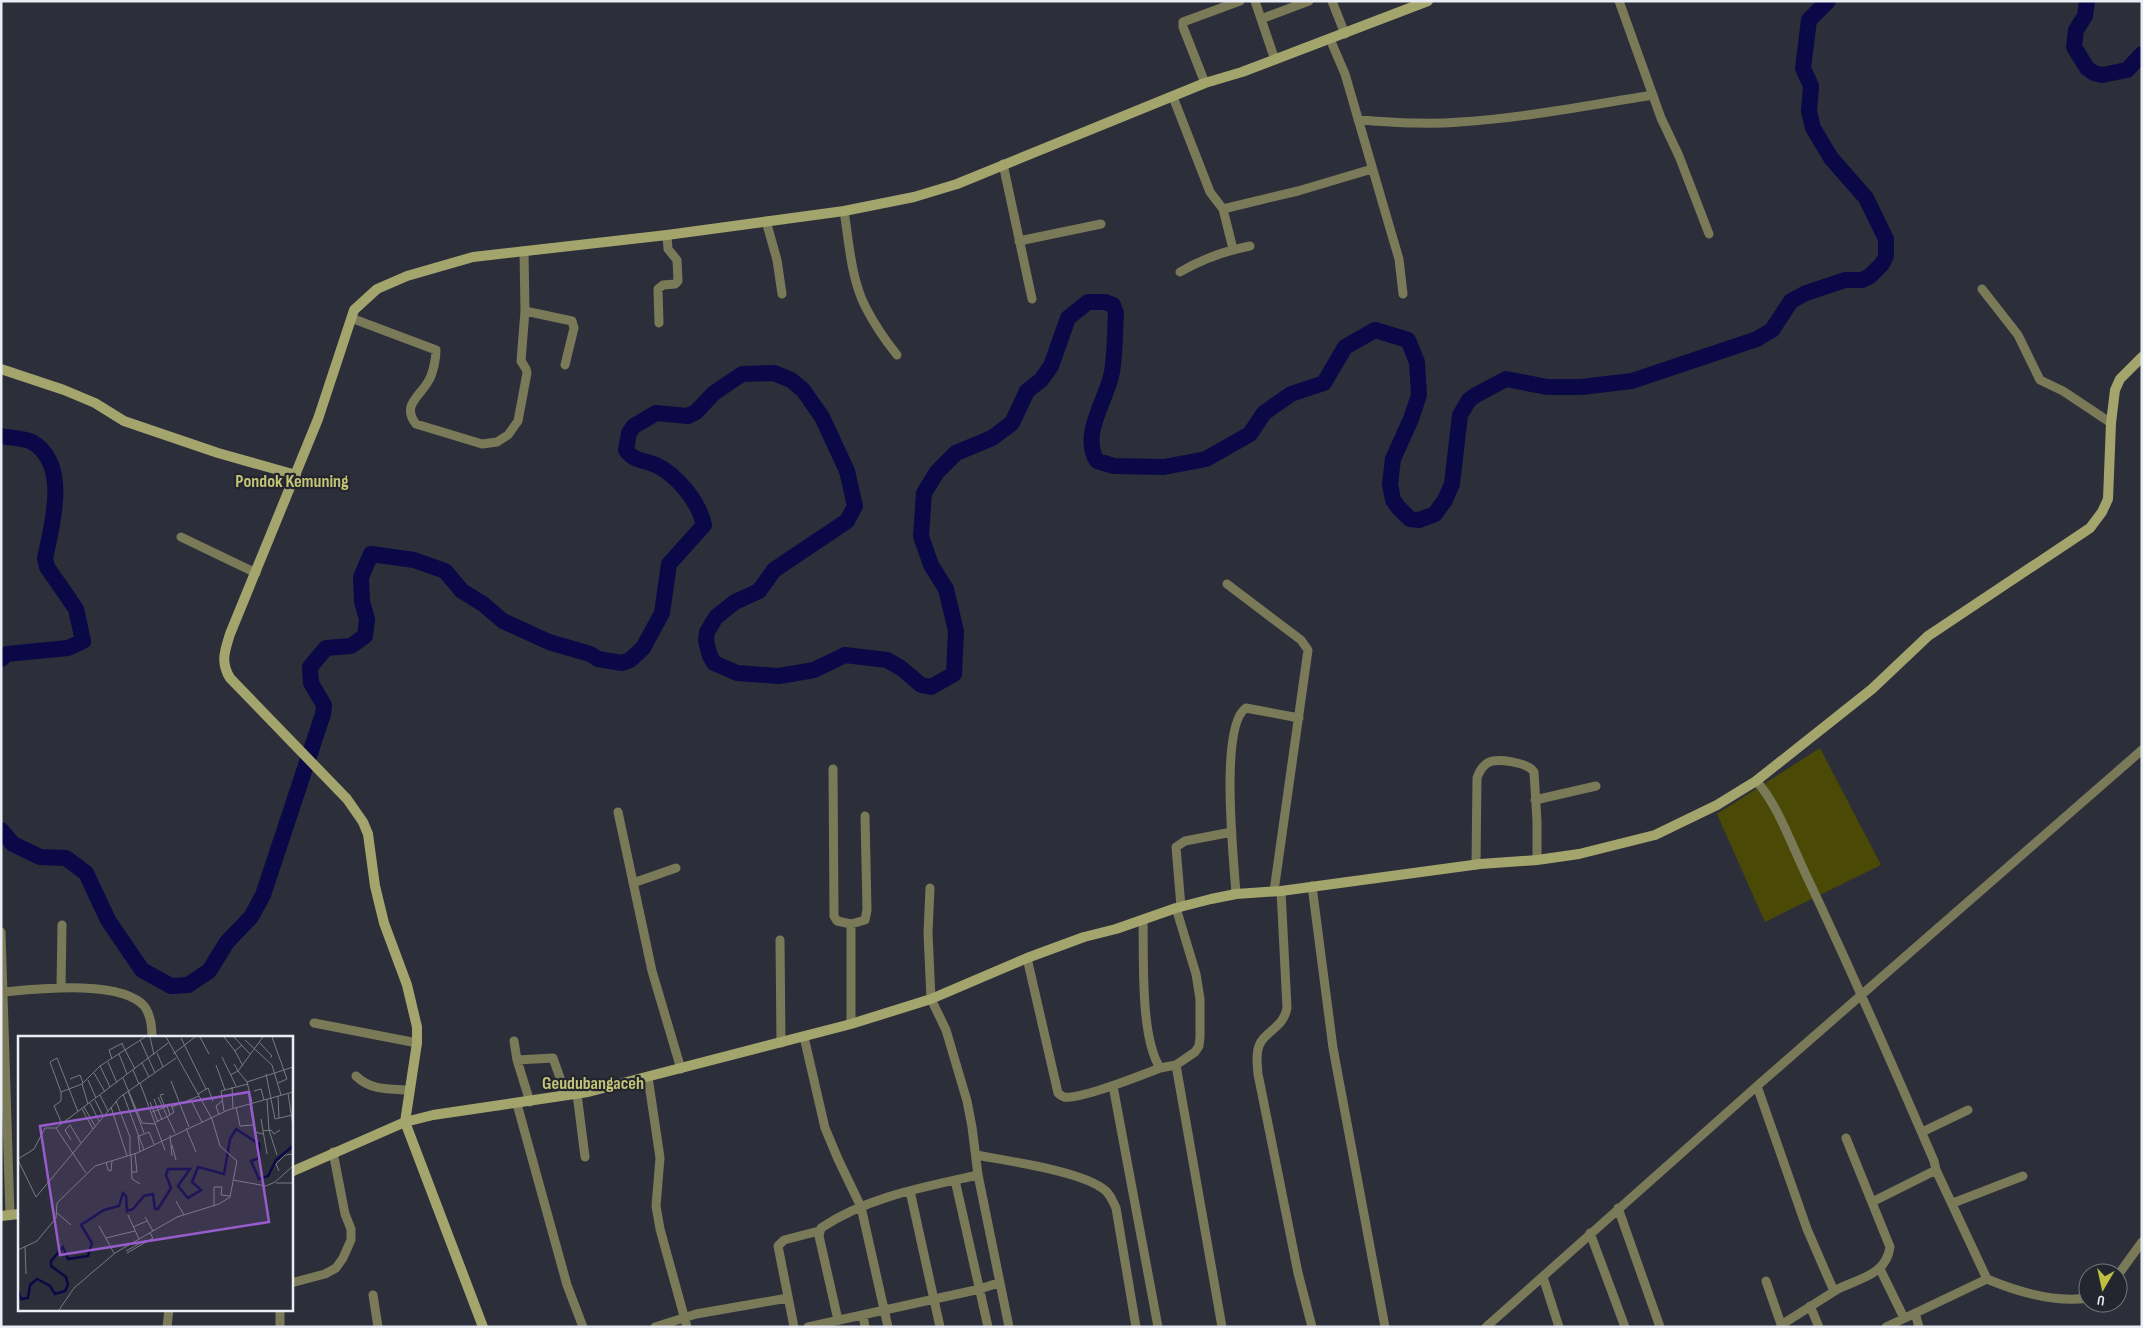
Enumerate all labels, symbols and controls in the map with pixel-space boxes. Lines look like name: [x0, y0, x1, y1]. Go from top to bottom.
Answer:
district label: Pondok Kemuning: [235, 471, 349, 492]
inset map: [18, 1036, 292, 1310]
district label: Geudubangaceh: [542, 1073, 644, 1094]
north arrow: [2078, 1263, 2128, 1313]
text: U: [2096, 1291, 2106, 1309]

